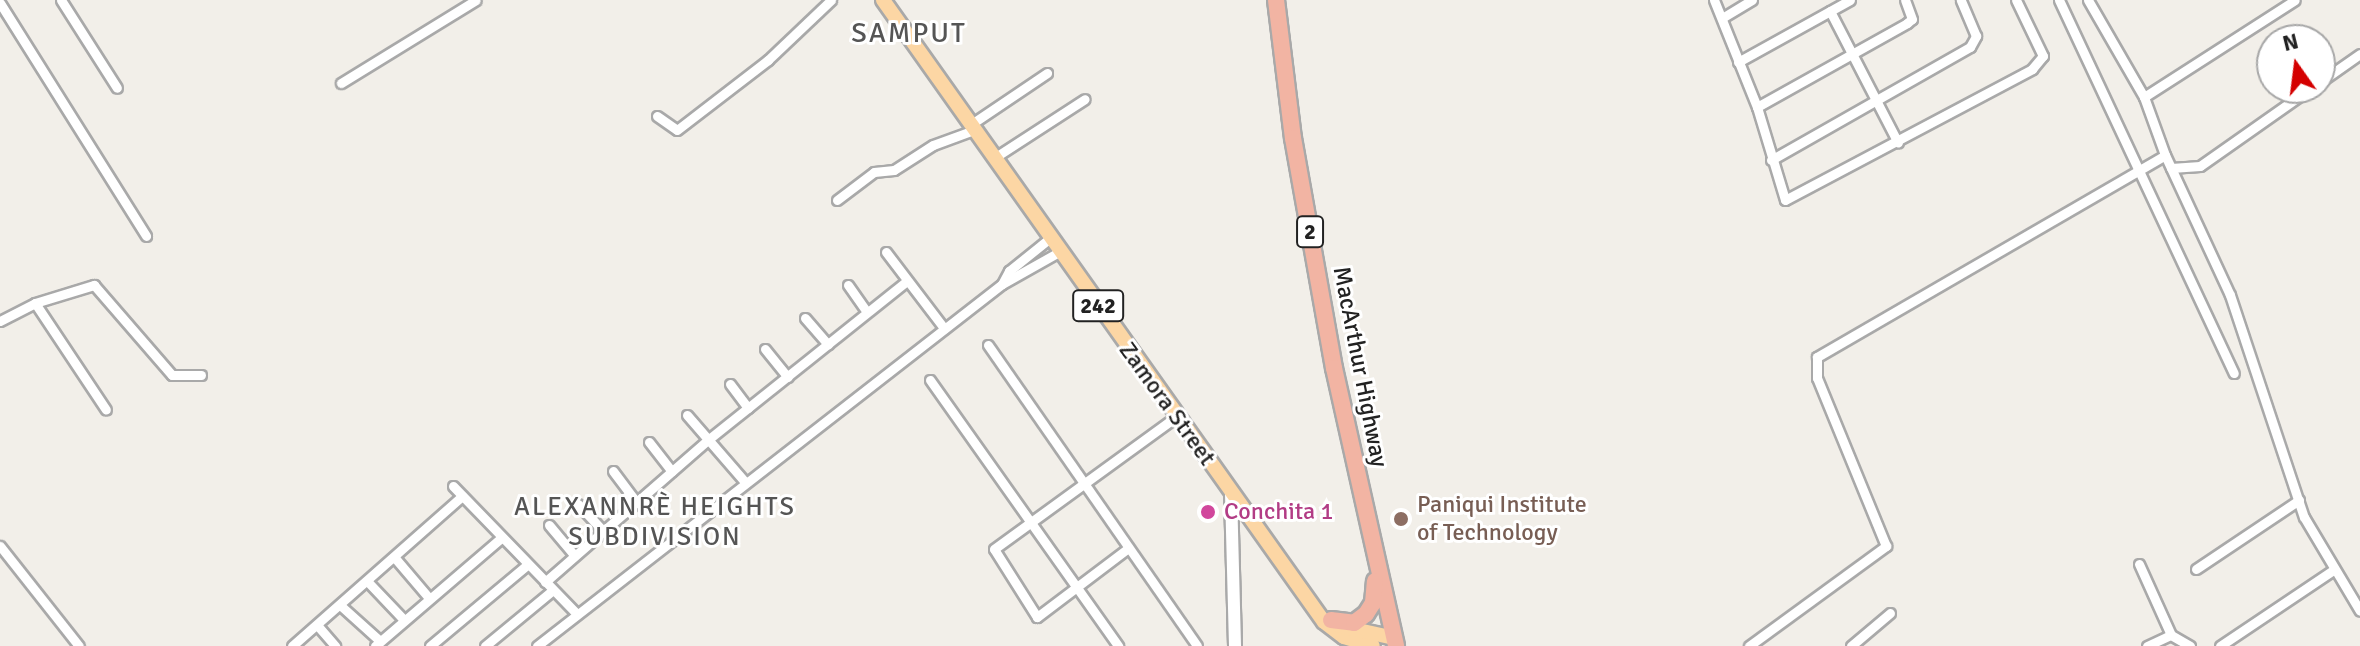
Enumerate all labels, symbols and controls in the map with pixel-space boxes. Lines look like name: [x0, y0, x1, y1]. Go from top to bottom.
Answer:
district label: SAMPUT: [851, 16, 967, 50]
north arrow: [2256, 24, 2336, 104]
text: N: [2280, 27, 2301, 57]
road number: 2: [1296, 214, 1324, 250]
street label: MacArthur Highway: [1326, 264, 1394, 470]
road number: 242: [1072, 288, 1124, 324]
street label: Zamora Street: [1113, 337, 1221, 471]
place label: Paniqui Institute of Technology: [1417, 491, 1587, 547]
district label: ALEXANNRÈ HEIGHTS SUBDIVISION: [514, 492, 796, 554]
place label: Conchita 1: [1224, 498, 1333, 526]
marker: Conchita 1: [1199, 503, 1217, 521]
marker: Paniqui Institute of Technology: [1392, 510, 1410, 528]

